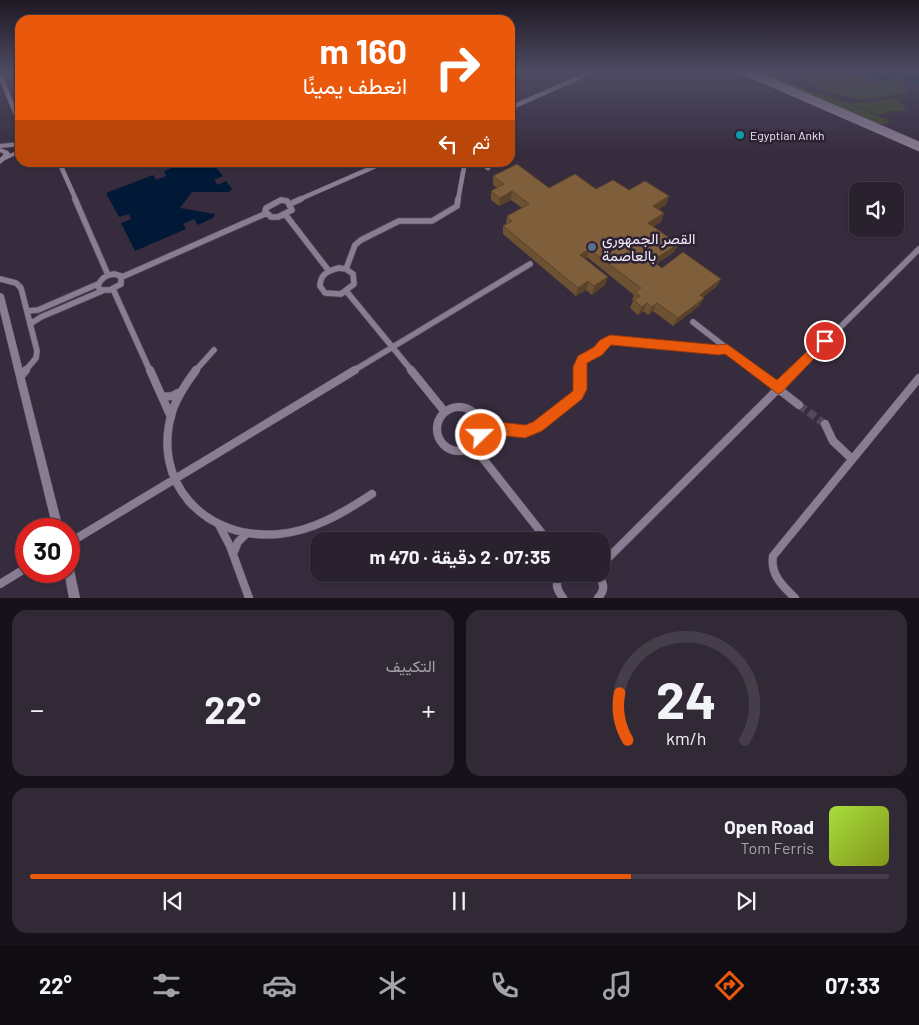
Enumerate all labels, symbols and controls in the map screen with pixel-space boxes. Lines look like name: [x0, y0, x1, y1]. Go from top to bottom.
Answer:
text: 160 m: [320, 29, 407, 71]
icon: right: [425, 35, 490, 100]
text: انعطف يمينًا: [303, 72, 407, 98]
place label: Egyptian Ankh: [750, 128, 825, 142]
marker: Egyptian Ankh: [734, 129, 746, 141]
icon: left: [434, 130, 462, 158]
text: ثم: [472, 130, 490, 153]
map controls: [849, 182, 904, 237]
button: sound: [849, 182, 904, 237]
place label: القصر الجمهوري بالعاصمة: [602, 229, 695, 265]
marker: القصر الجمهوري بالعاصمة: [586, 241, 598, 253]
pin: [804, 320, 846, 362]
icon: arrive: [811, 327, 839, 355]
position arrow: [454, 408, 506, 460]
speed limit sign: 30: [15, 518, 80, 583]
text: 07:35 · 2 دقيقة · 470 m: [369, 545, 551, 568]
text: التكييف: [386, 656, 436, 675]
text: 24: [656, 667, 717, 729]
text: 22°: [204, 686, 261, 732]
text: −: [30, 692, 44, 726]
text: +: [421, 692, 435, 726]
text: km/h: [666, 727, 706, 749]
text: Open Road: [724, 815, 814, 838]
text: Tom Ferris: [740, 838, 814, 857]
icon: previous: [159, 887, 187, 915]
icon: pause: [445, 887, 473, 915]
icon: next: [732, 887, 760, 915]
icon: filters: [149, 968, 184, 1003]
icon: car: [262, 968, 297, 1003]
icon: climate: [375, 968, 410, 1003]
icon: phone: [487, 968, 522, 1003]
icon: music: [600, 968, 635, 1003]
icon: directions: [712, 968, 747, 1003]
text: 22°: [39, 972, 72, 998]
text: 07:33: [825, 972, 880, 998]

